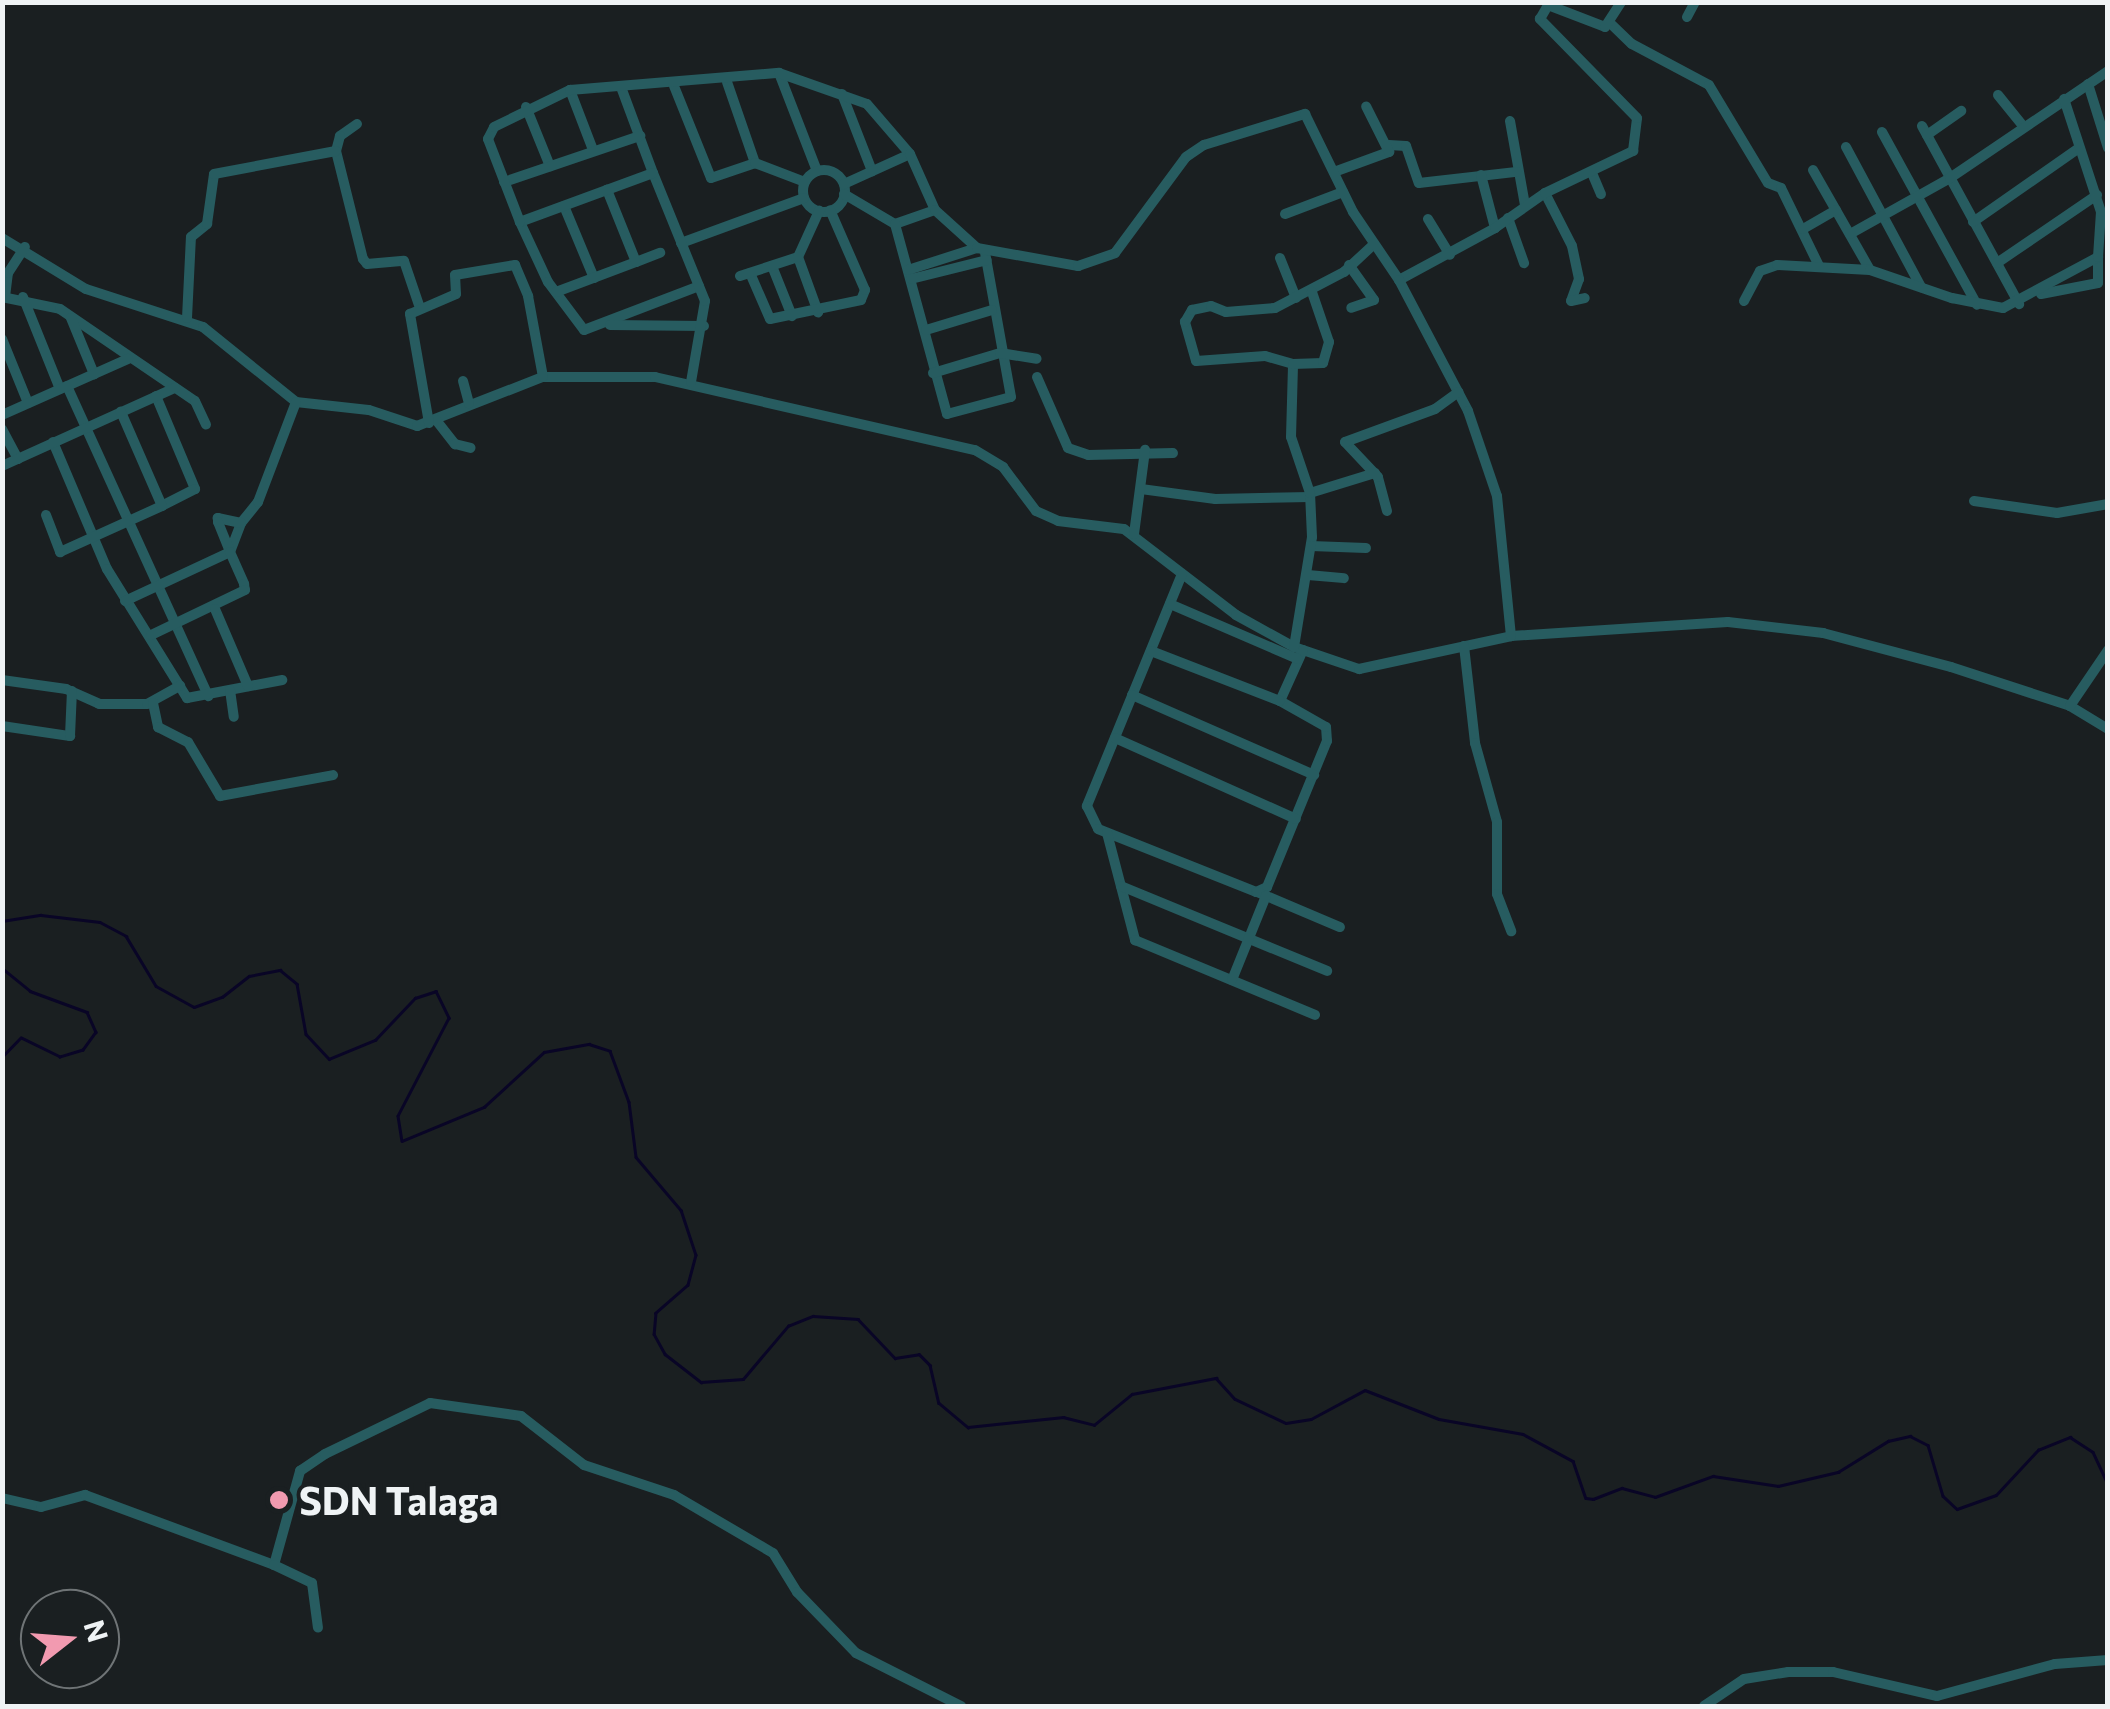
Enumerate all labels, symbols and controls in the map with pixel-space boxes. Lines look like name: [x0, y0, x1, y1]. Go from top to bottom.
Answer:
place label: SDN Talaga: [299, 1477, 499, 1523]
marker: SDN Talaga: [268, 1489, 290, 1511]
north arrow: [20, 1589, 120, 1689]
text: N: [77, 1616, 116, 1646]

